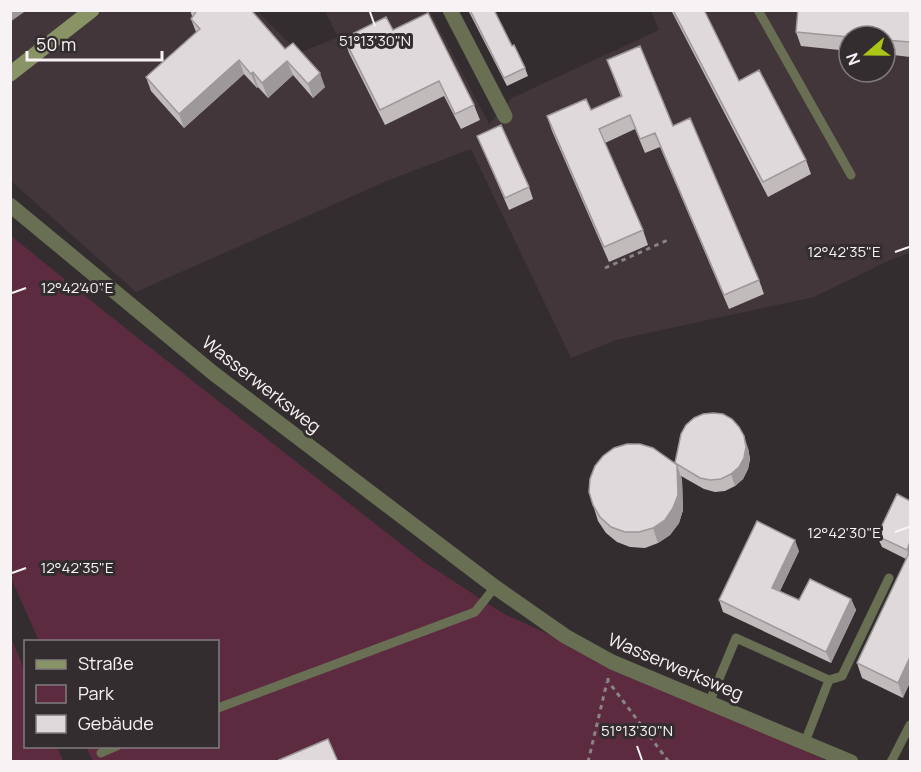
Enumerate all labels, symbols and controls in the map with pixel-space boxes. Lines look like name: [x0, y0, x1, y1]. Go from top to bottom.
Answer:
scale bar: [27, 24, 162, 62]
north arrow: [837, 24, 897, 84]
text: 51°13'30"N: [339, 30, 411, 51]
text: 50 m: [36, 32, 76, 56]
text: N: [841, 50, 865, 68]
text: 12°42'35"E: [807, 241, 881, 262]
text: 12°42'40"E: [41, 277, 113, 298]
street label: Wasserwerksweg: [198, 330, 326, 438]
text: 12°42'30"E: [807, 522, 881, 543]
text: 12°42'35"E: [40, 557, 114, 578]
street label: Wasserwerksweg: [605, 627, 747, 705]
legend: [24, 640, 219, 748]
text: Straße: [78, 651, 134, 675]
text: Park: [78, 681, 115, 705]
text: Gebäude: [78, 711, 154, 735]
text: 51°13'30"N: [601, 720, 673, 741]

